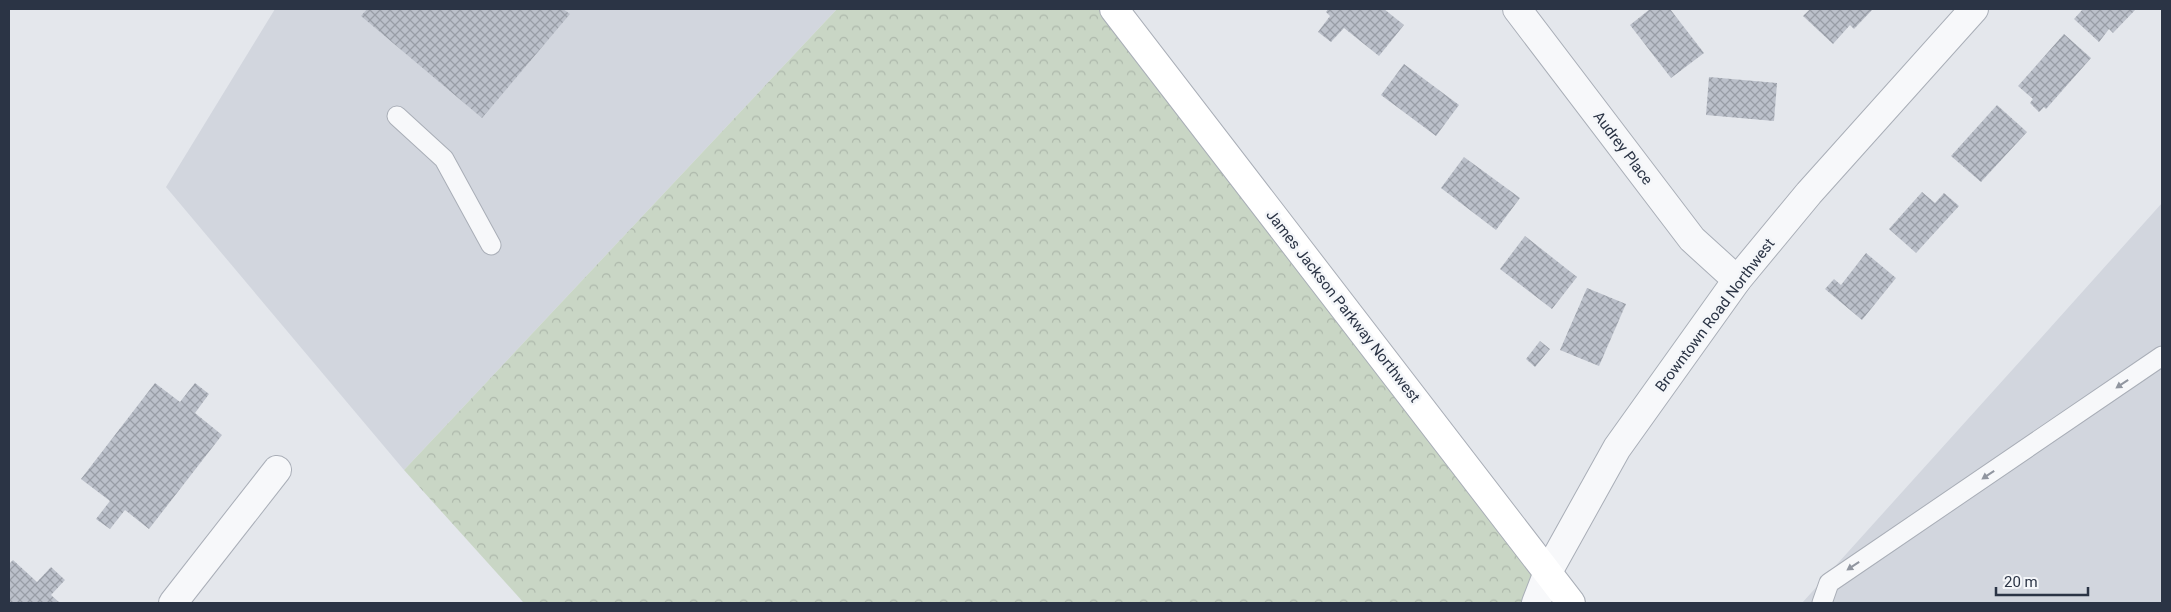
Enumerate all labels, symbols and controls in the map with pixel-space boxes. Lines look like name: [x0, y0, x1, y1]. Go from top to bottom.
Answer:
street label: Audrey Place: [1590, 108, 1656, 188]
street label: James Jackson Parkway Northwest: [1262, 206, 1424, 406]
street label: Browntown Road Northwest: [1652, 235, 1778, 395]
one-way arrow: [2115, 379, 2129, 389]
one-way arrow: [1981, 470, 1994, 480]
one-way arrow: [1846, 561, 1860, 571]
scale bar: [1996, 564, 2088, 596]
text: 20 m: [2004, 573, 2038, 591]

